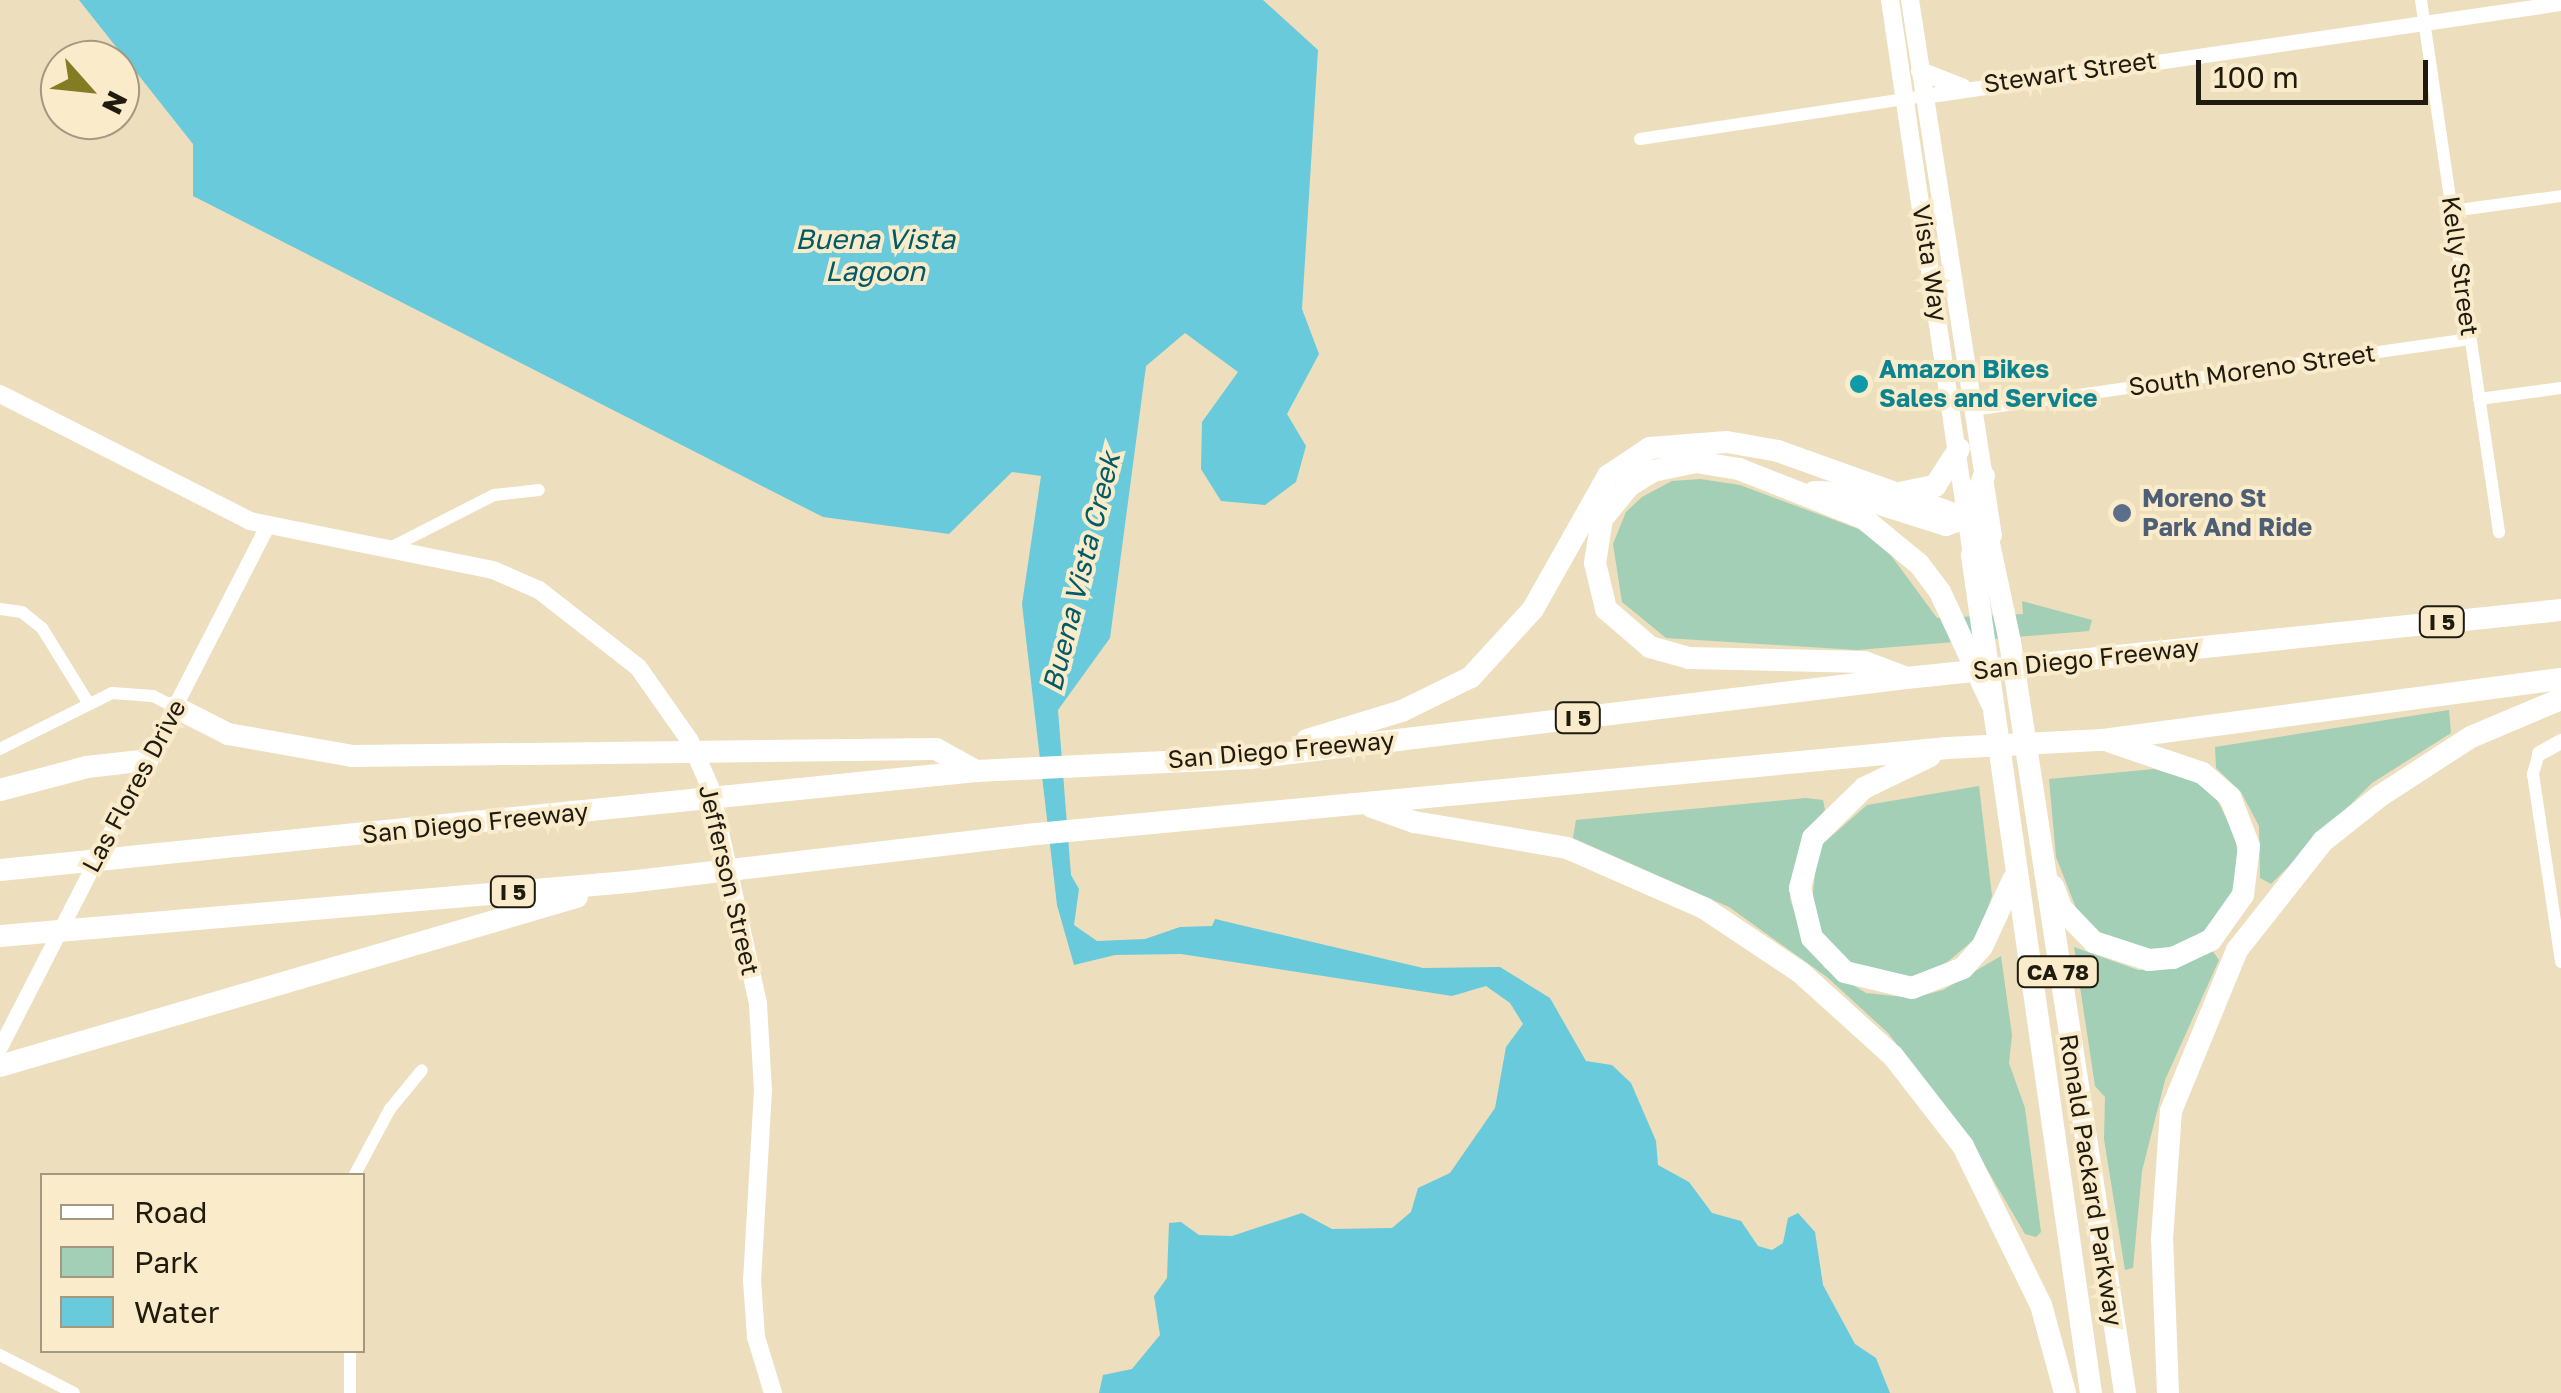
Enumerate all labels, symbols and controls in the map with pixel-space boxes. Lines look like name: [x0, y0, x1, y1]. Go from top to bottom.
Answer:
north arrow: [40, 40, 140, 140]
scale bar: [2201, 40, 2434, 102]
street label: Stewart Street: [1982, 45, 2158, 99]
text: 100 m: [2213, 59, 2299, 95]
text: N: [96, 86, 135, 120]
street label: Kelly Street: [2435, 194, 2485, 338]
street label: Vista Way: [1906, 203, 1954, 323]
water label: Buena Vista Lagoon: [795, 222, 955, 288]
street label: South Moreno Street: [2127, 338, 2377, 402]
place label: Amazon Bikes Sales and Service: [1879, 355, 2098, 414]
marker: Amazon Bikes Sales and Service: [1848, 373, 1870, 395]
water label: Buena Vista Creek: [1035, 449, 1127, 695]
place label: Moreno St Park And Ride: [2142, 484, 2312, 543]
marker: Moreno St Park And Ride: [2111, 502, 2133, 524]
road number: I 5: [2417, 605, 2467, 639]
street label: San Diego Freeway: [1971, 632, 2201, 686]
street label: Las Flores Drive: [76, 695, 192, 877]
road number: I 5: [1553, 701, 1603, 735]
street label: San Diego Freeway: [1166, 725, 1396, 775]
street label: Jefferson Street: [693, 782, 765, 978]
street label: San Diego Freeway: [360, 796, 590, 850]
road number: I 5: [488, 875, 538, 909]
road number: CA 78: [2016, 955, 2100, 989]
street label: Ronald Packard Parkway: [2053, 1032, 2129, 1328]
legend: [40, 1173, 365, 1353]
text: Road: [134, 1194, 208, 1230]
text: Park: [134, 1244, 199, 1280]
text: Water: [134, 1294, 219, 1330]

